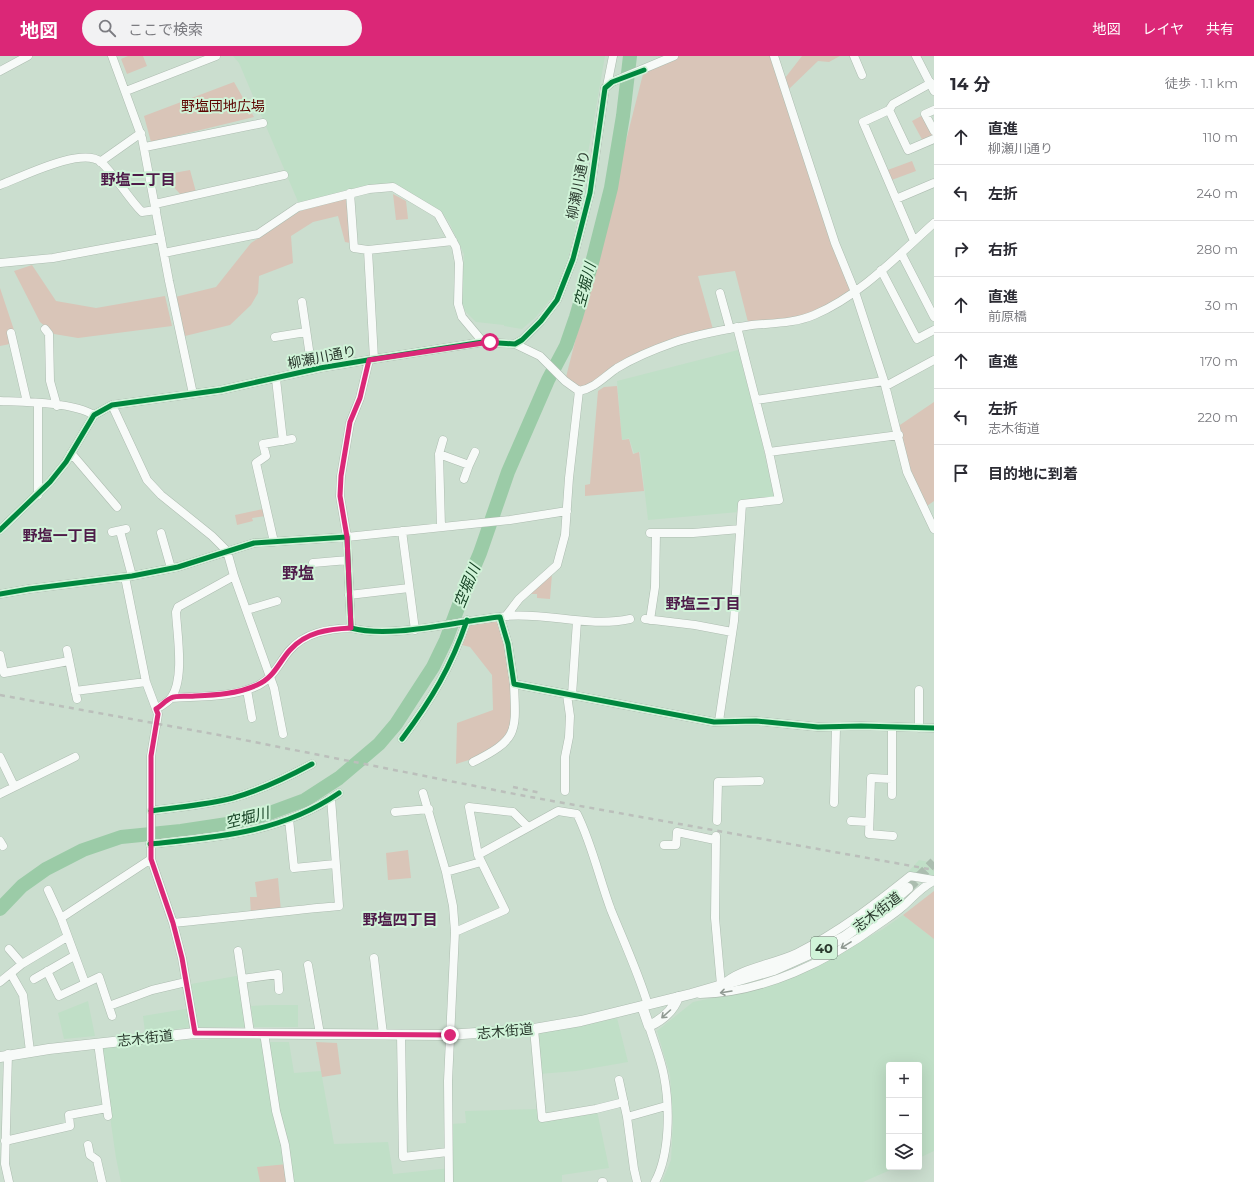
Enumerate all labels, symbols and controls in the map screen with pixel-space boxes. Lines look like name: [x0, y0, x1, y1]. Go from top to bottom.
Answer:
search box: [82, 10, 362, 46]
icon: search: [96, 17, 118, 39]
text: 地図: [20, 19, 58, 42]
text: ここで検索: [128, 20, 203, 39]
text: 地図: [1092, 20, 1120, 38]
text: レイヤ: [1142, 20, 1184, 38]
text: 共有: [1206, 20, 1234, 38]
text: 14 分: [950, 74, 990, 94]
text: 徒歩 · 1.1 km: [1165, 75, 1238, 91]
park label: 野塩団地広場: [181, 97, 265, 115]
text: 直進: [988, 119, 1018, 138]
icon: ahead: [950, 126, 972, 148]
text: 110 m: [1203, 129, 1238, 145]
text: 柳瀬川通り: [988, 140, 1053, 156]
street label: 柳瀬川通り: [562, 149, 594, 221]
district label: 野塩二丁目: [100, 170, 176, 189]
icon: left: [950, 182, 972, 204]
text: 左折: [988, 184, 1018, 203]
text: 240 m: [1197, 185, 1238, 201]
icon: right: [950, 238, 972, 260]
text: 右折: [988, 240, 1018, 259]
text: 280 m: [1197, 241, 1238, 257]
water label: 空堀川: [570, 259, 600, 309]
text: 直進: [988, 287, 1018, 306]
icon: ahead: [950, 294, 972, 316]
text: 30 m: [1205, 297, 1238, 313]
text: 前原橋: [988, 308, 1027, 324]
route start: [481, 333, 499, 351]
street label: 柳瀬川通り: [286, 341, 358, 373]
icon: ahead: [950, 350, 972, 372]
text: 直進: [988, 352, 1018, 371]
text: 170 m: [1200, 353, 1238, 369]
text: 左折: [988, 399, 1018, 418]
icon: left: [950, 406, 972, 428]
text: 220 m: [1197, 409, 1238, 425]
text: 志木街道: [988, 420, 1040, 436]
icon: arrive: [950, 462, 972, 484]
text: 目的地に到着: [988, 464, 1078, 483]
district label: 野塩一丁目: [22, 526, 98, 545]
water label: 空堀川: [449, 560, 485, 610]
district label: 野塩: [282, 564, 314, 583]
district label: 野塩三丁目: [665, 594, 741, 613]
water label: 空堀川: [223, 802, 273, 832]
street label: 志木街道: [849, 888, 905, 936]
district label: 野塩四丁目: [362, 910, 438, 929]
road number: 40: [811, 937, 837, 959]
one-way arrow: [840, 942, 852, 950]
one-way arrow: [720, 988, 733, 996]
one-way arrow: [661, 1010, 671, 1019]
street label: 志木街道: [476, 1020, 534, 1042]
street label: 志木街道: [116, 1026, 174, 1050]
route end: [441, 1026, 459, 1044]
map controls: [886, 1062, 922, 1170]
button: +: [886, 1062, 922, 1098]
button: −: [886, 1098, 922, 1134]
button: layers: [886, 1134, 922, 1170]

